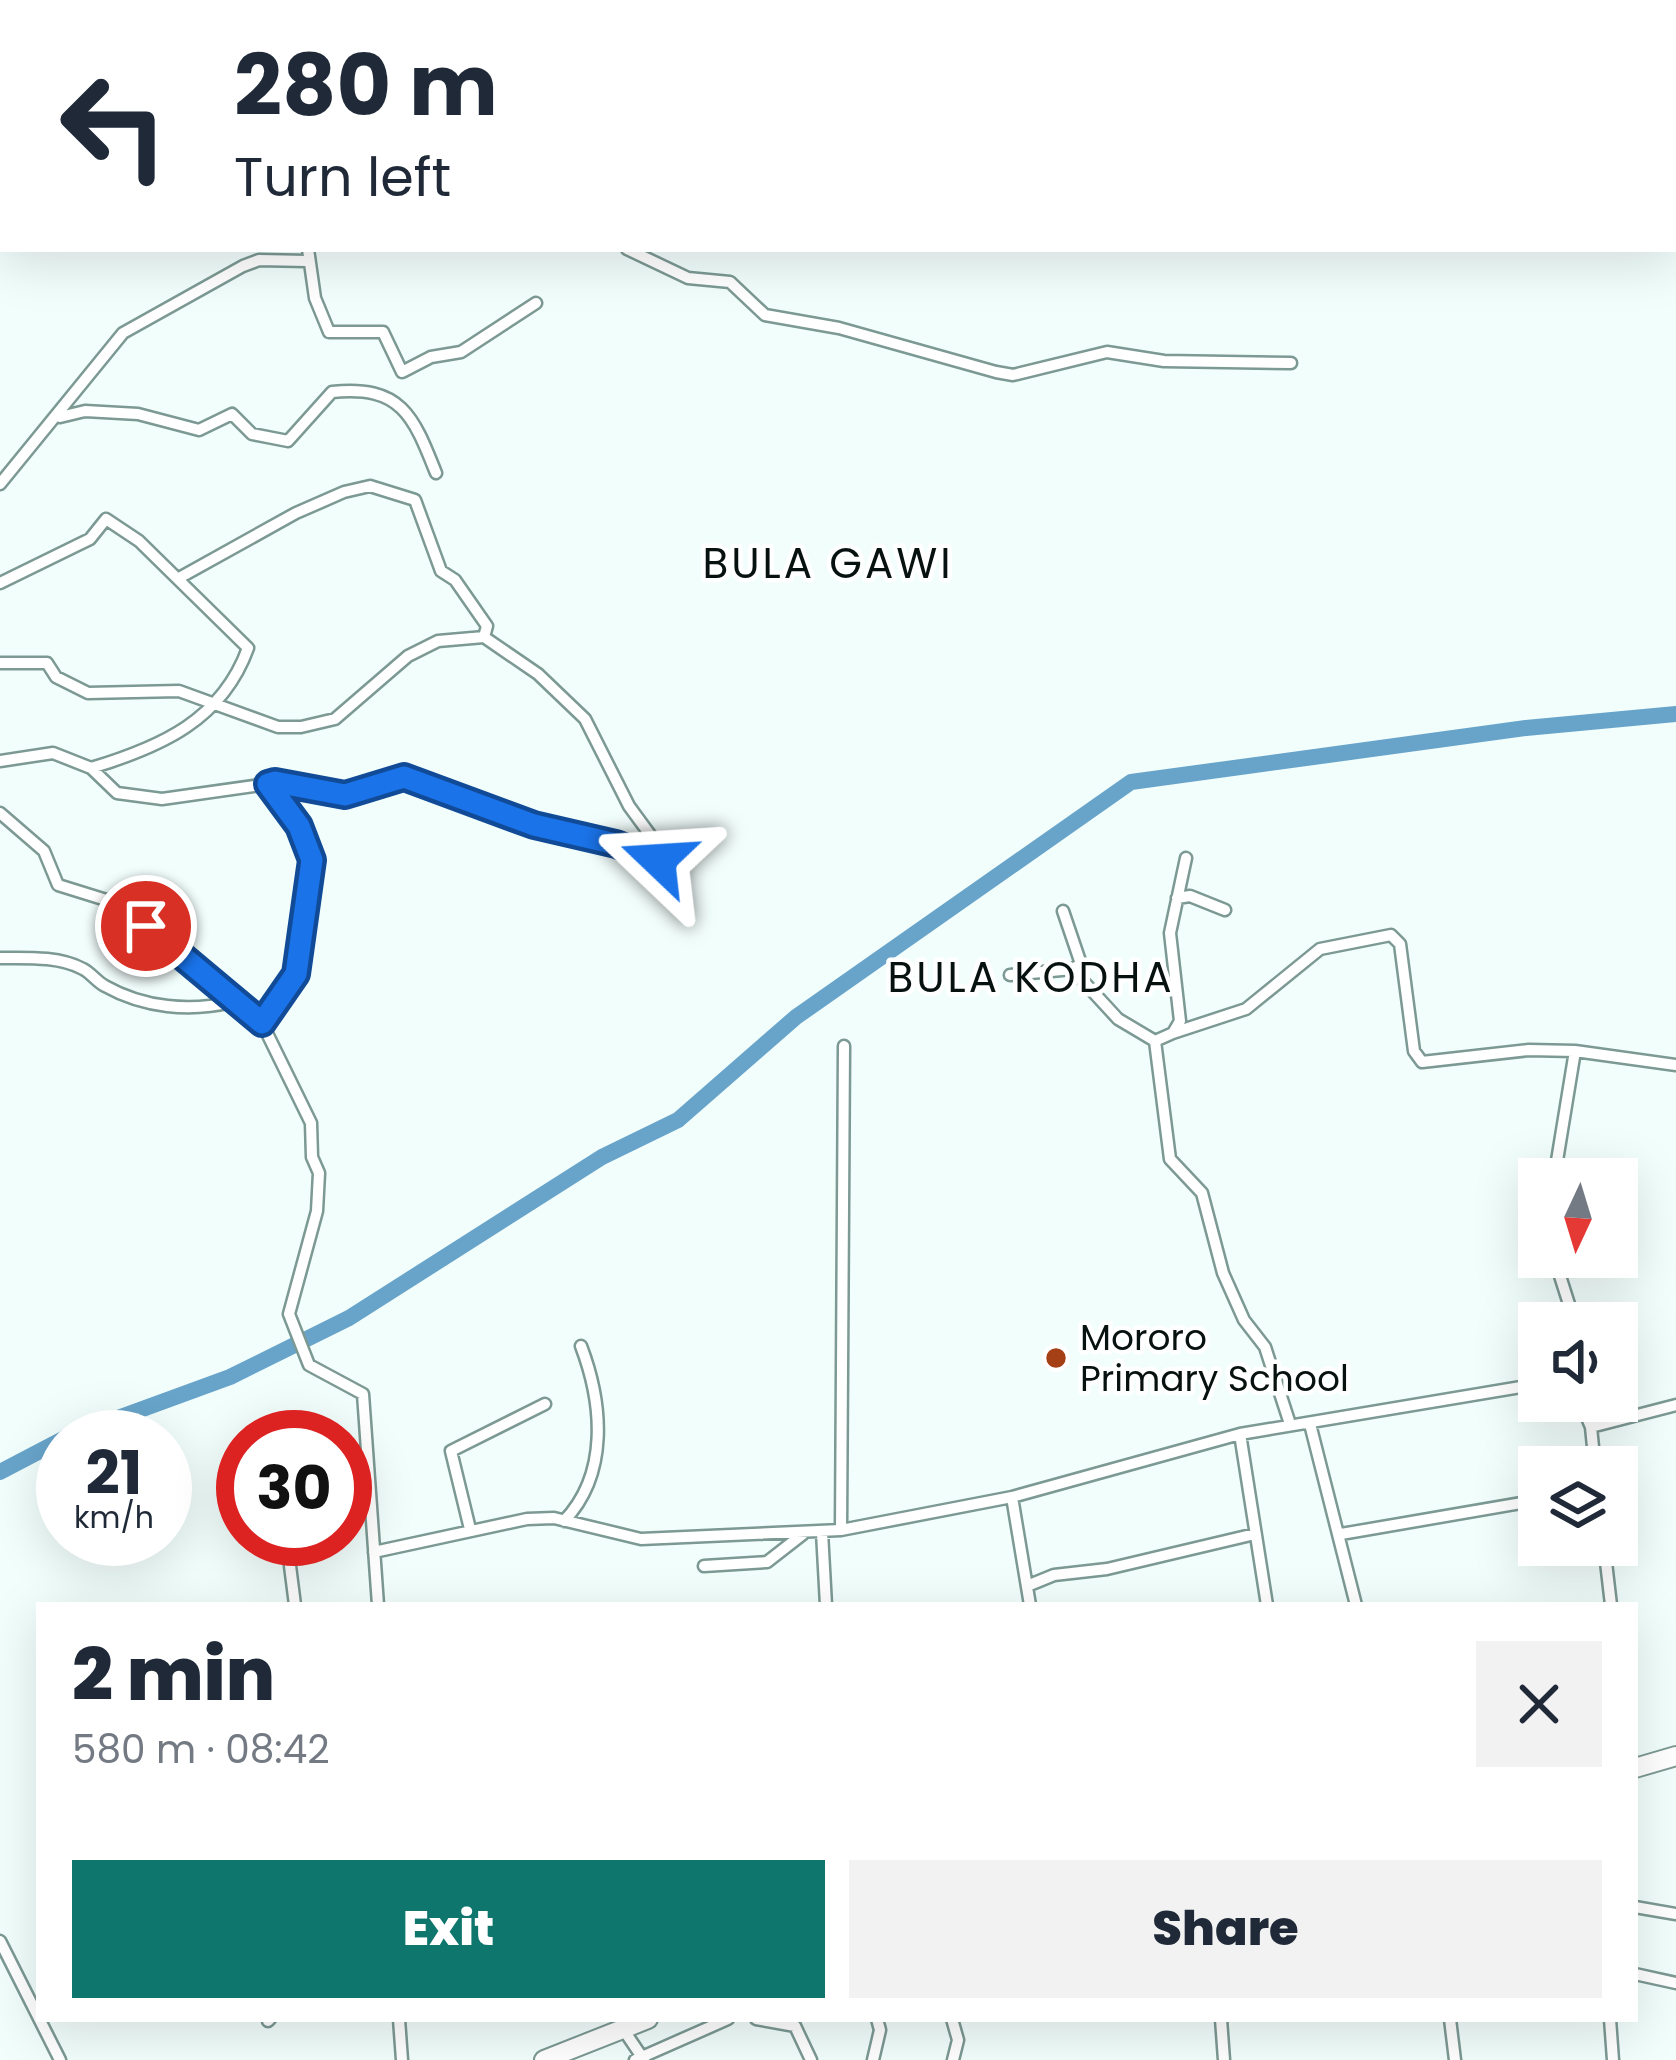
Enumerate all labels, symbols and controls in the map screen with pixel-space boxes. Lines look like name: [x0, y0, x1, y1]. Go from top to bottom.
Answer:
text: 280 m: [234, 27, 498, 144]
icon: left: [36, 48, 192, 204]
text: Turn left: [234, 139, 451, 215]
district label: BULA GAWI: [702, 534, 954, 593]
position arrow: [595, 797, 721, 923]
pin: [95, 875, 197, 977]
icon: arrive: [113, 893, 179, 959]
district label: BULA KODHA: [888, 948, 1175, 1007]
north arrow: [1518, 1158, 1638, 1278]
map controls: [1518, 1158, 1638, 1566]
button: sound: [1518, 1302, 1638, 1422]
place label: Mororo Primary School: [1080, 1312, 1349, 1404]
marker: Mororo Primary School: [1043, 1345, 1069, 1371]
speed limit sign: 30: [216, 1410, 372, 1566]
text: 21: [86, 1431, 142, 1515]
button: layers: [1518, 1446, 1638, 1566]
text: km/h: [74, 1496, 154, 1539]
text: 2 min: [72, 1624, 275, 1725]
button: close: [1476, 1641, 1602, 1767]
text: 580 m · 08:42: [72, 1722, 330, 1777]
button: Exit: [72, 1860, 825, 1998]
button: Share: [849, 1860, 1602, 1998]

